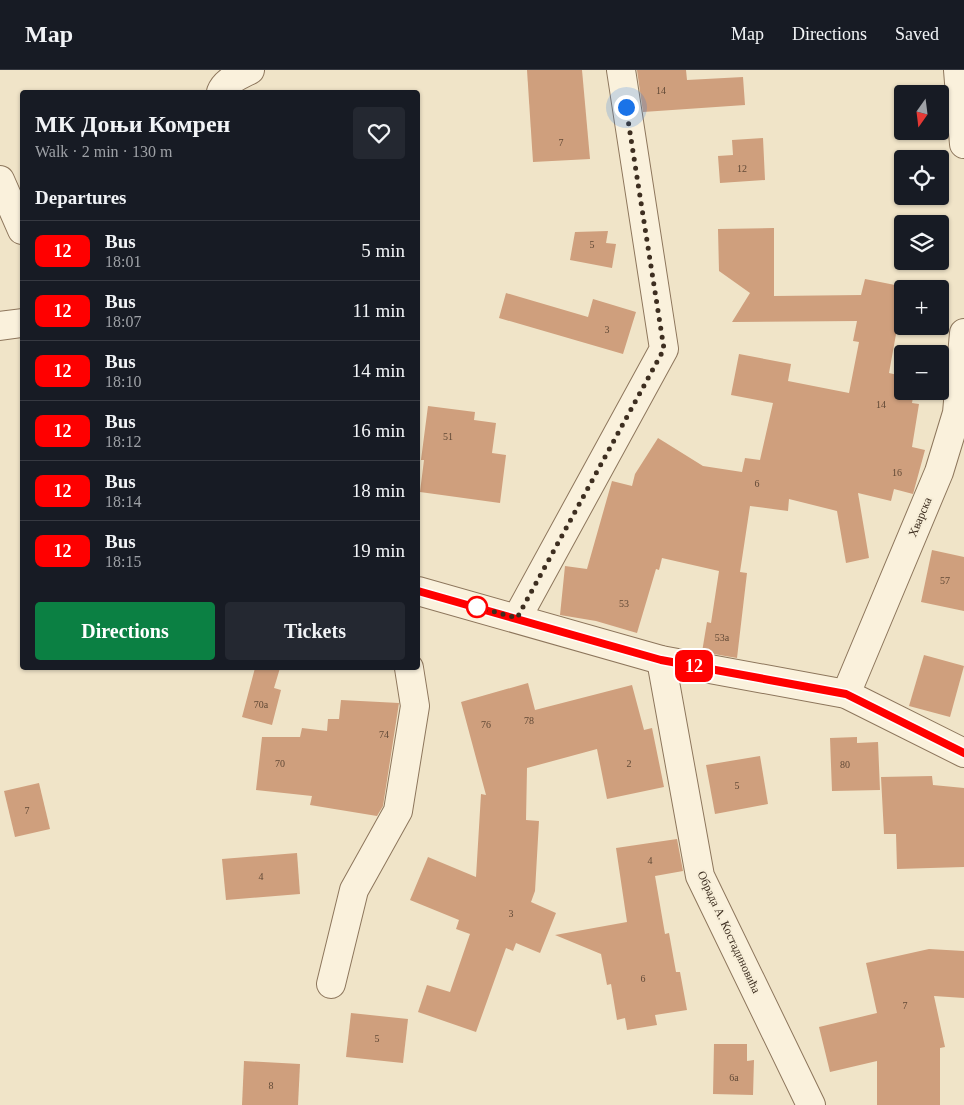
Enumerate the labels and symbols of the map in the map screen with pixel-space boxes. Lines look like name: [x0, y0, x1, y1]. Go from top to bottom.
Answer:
house number: 14: [656, 85, 666, 96]
north arrow: [894, 85, 949, 140]
your location: [614, 95, 639, 120]
house number: 7: [559, 137, 564, 148]
house number: 12: [737, 163, 747, 174]
house number: 5: [590, 239, 595, 250]
house number: 3: [605, 324, 610, 335]
house number: 14: [876, 399, 886, 410]
house number: 51: [443, 431, 453, 442]
house number: 16: [892, 467, 902, 478]
house number: 6: [755, 478, 760, 489]
street label: Хварска: [905, 494, 935, 539]
house number: 57: [940, 575, 950, 586]
unlabelled marker: [466, 596, 488, 618]
house number: 53: [619, 598, 629, 609]
house number: 53a: [715, 632, 730, 643]
line badge: 12: [672, 650, 716, 682]
house number: 70a: [254, 699, 269, 710]
house number: 78: [524, 715, 534, 726]
house number: 76: [481, 719, 491, 730]
house number: 74: [379, 729, 389, 740]
house number: 70: [275, 758, 285, 769]
house number: 2: [627, 758, 632, 769]
house number: 80: [840, 759, 850, 770]
house number: 5: [735, 780, 740, 791]
house number: 7: [25, 805, 30, 816]
house number: 4: [648, 855, 653, 866]
street label: Обрада А. Костадиновића: [694, 869, 764, 996]
house number: 4: [259, 871, 264, 882]
house number: 3: [509, 908, 514, 919]
house number: 6: [641, 973, 646, 984]
house number: 7: [903, 1000, 908, 1011]
house number: 5: [375, 1033, 380, 1044]
house number: 6a: [729, 1072, 739, 1083]
house number: 8: [269, 1080, 274, 1091]

